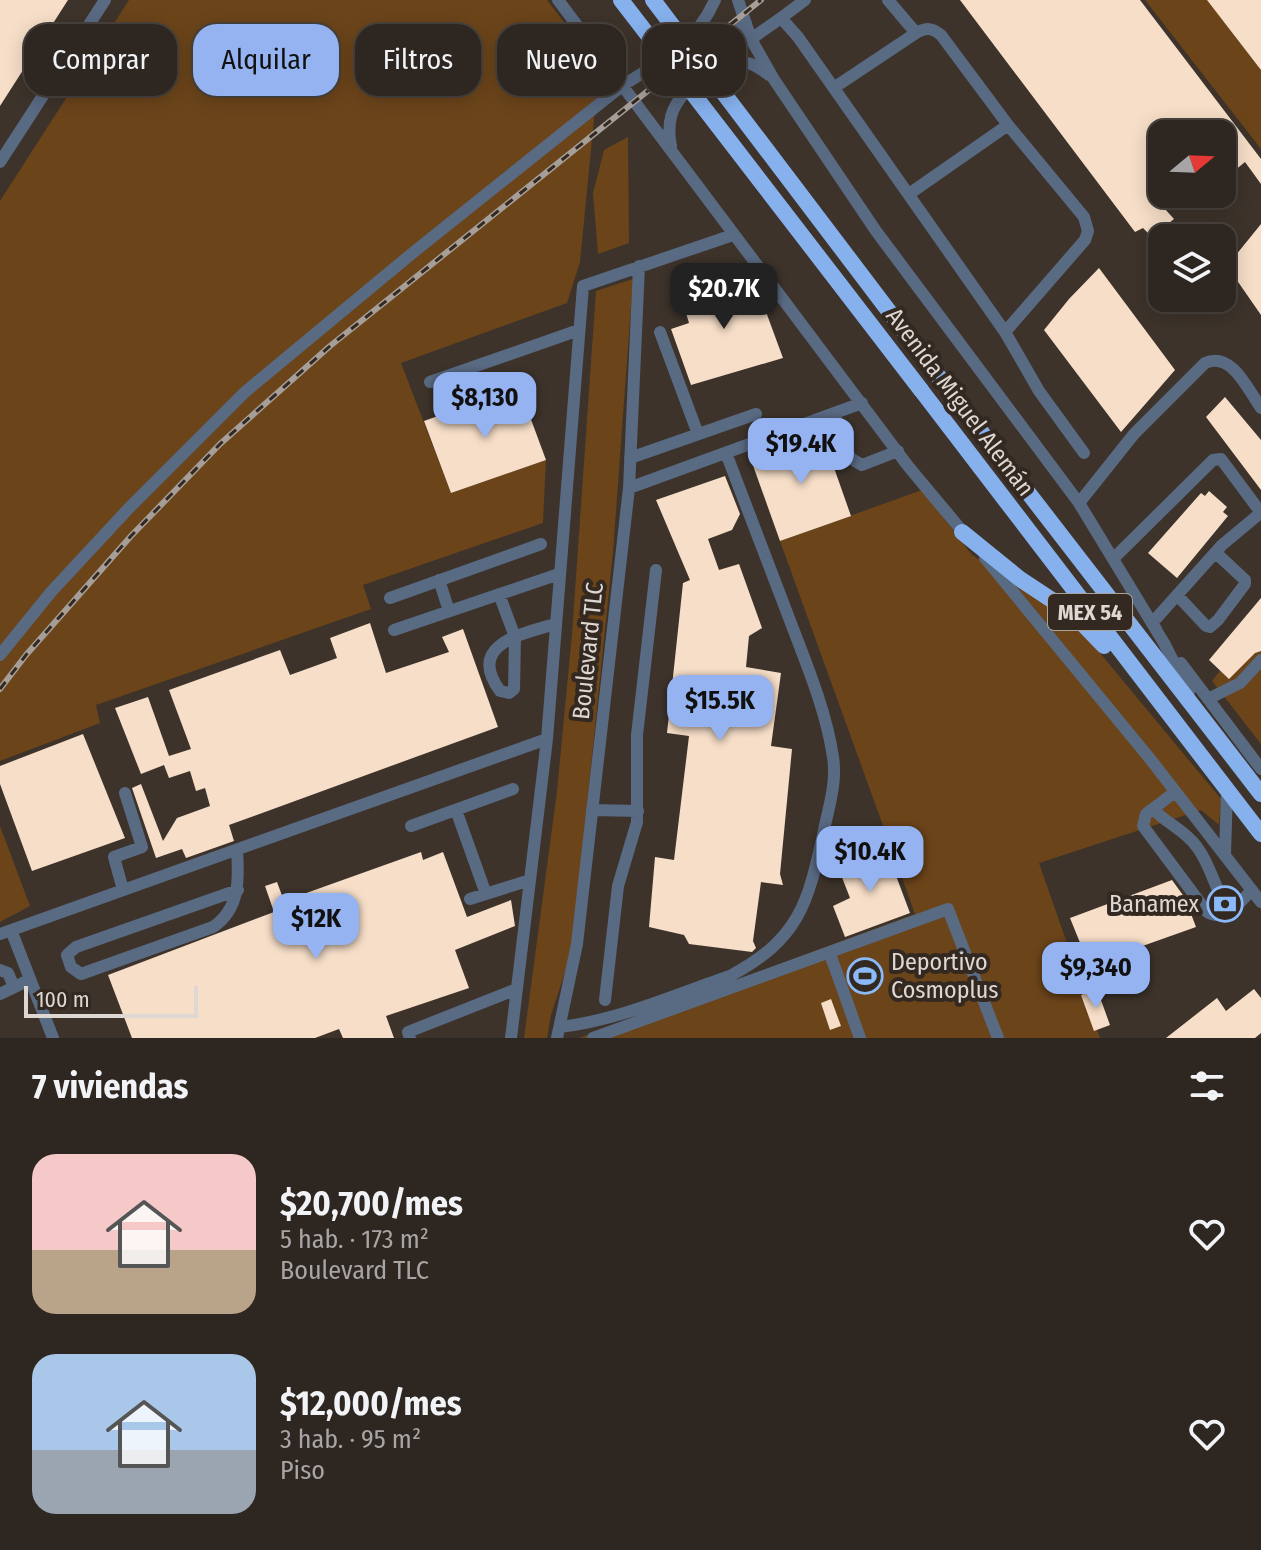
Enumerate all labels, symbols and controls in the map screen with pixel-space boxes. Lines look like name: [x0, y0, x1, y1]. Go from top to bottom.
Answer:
chip: Comprar: [24, 24, 177, 96]
chip: Alquilar: [193, 24, 339, 96]
chip: Filtros: [355, 24, 481, 96]
chip: Nuevo: [497, 24, 626, 96]
chip: Piso: [642, 24, 746, 96]
north arrow: [1148, 120, 1236, 208]
map controls: [1148, 120, 1236, 312]
button: layers: [1148, 224, 1236, 312]
pin: $20.7K: [659, 263, 789, 331]
text: $20.7K: [688, 273, 760, 304]
street label: Avenida Miguel Alemán: [880, 302, 1040, 502]
pin: $8,130: [420, 372, 550, 440]
text: $8,130: [451, 382, 519, 413]
pin: $19.4K: [736, 418, 866, 486]
text: $19.4K: [766, 428, 836, 459]
street label: Boulevard TLC: [567, 581, 609, 721]
road number: MEX 54: [1048, 594, 1132, 630]
pin: $15.5K: [655, 675, 785, 743]
text: $15.5K: [685, 685, 755, 716]
pin: $10.4K: [805, 826, 935, 894]
text: $10.4K: [834, 836, 906, 867]
bank icon: Banamex: [1206, 885, 1244, 923]
place label: Banamex: [1109, 890, 1199, 918]
pin: $12K: [269, 893, 363, 961]
text: $12K: [291, 903, 341, 934]
pin: $9,340: [1031, 942, 1161, 1010]
place label: Deportivo Cosmoplus: [891, 948, 999, 1004]
text: $9,340: [1060, 952, 1132, 983]
sports icon: Deportivo Cosmoplus: [846, 957, 884, 995]
scale bar: [24, 982, 198, 1018]
text: 100 m: [36, 986, 90, 1013]
icon: filters: [1185, 1064, 1229, 1108]
text: 7 viviendas: [32, 1066, 188, 1107]
text: $20,700/mes: [280, 1183, 463, 1224]
icon: home: [96, 1186, 192, 1282]
icon: heart: [1185, 1212, 1229, 1256]
text: 5 hab. · 173 m²: [280, 1224, 429, 1255]
text: Boulevard TLC: [280, 1255, 429, 1286]
text: $12,000/mes: [280, 1383, 462, 1424]
icon: home: [96, 1386, 192, 1482]
icon: heart: [1185, 1412, 1229, 1456]
text: 3 hab. · 95 m²: [280, 1424, 421, 1455]
text: Piso: [280, 1455, 325, 1486]

